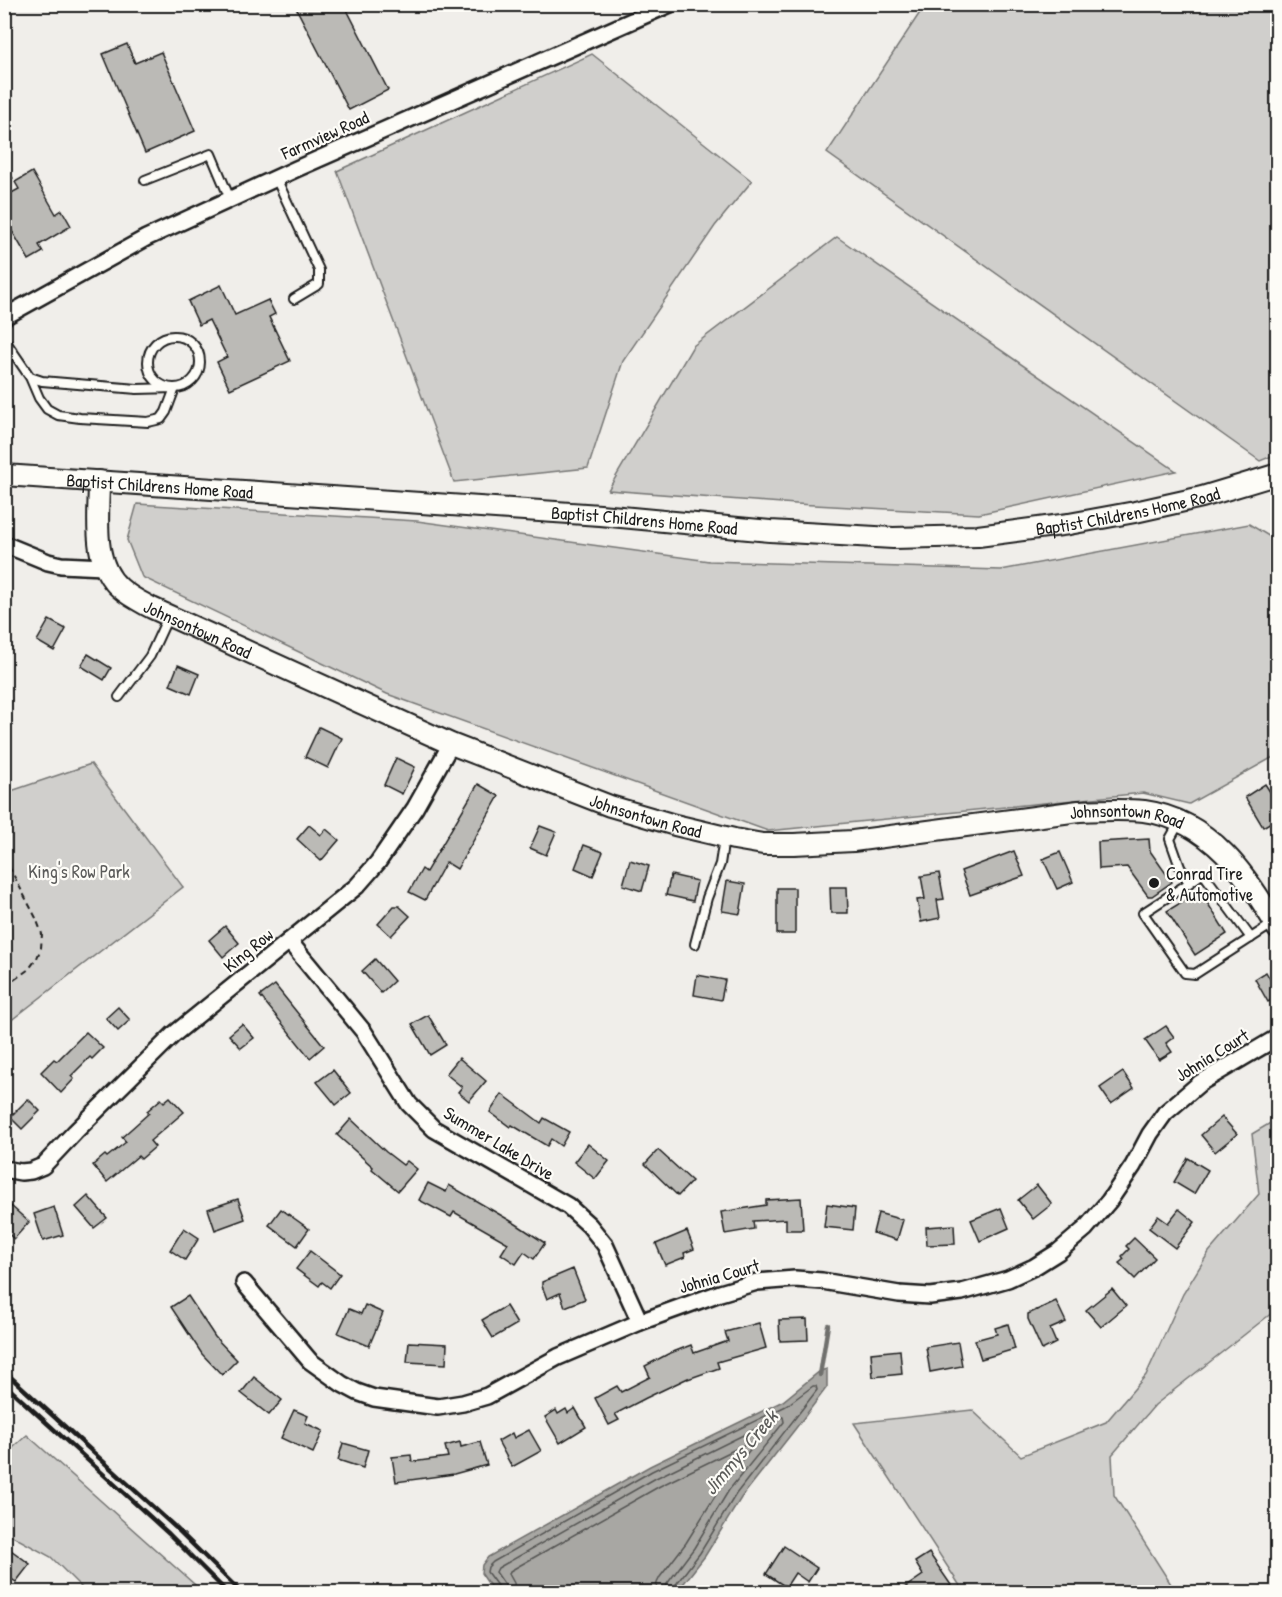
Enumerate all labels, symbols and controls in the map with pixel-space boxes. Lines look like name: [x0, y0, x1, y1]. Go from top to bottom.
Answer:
street label: Farmview Road: [276, 105, 373, 166]
street label: Baptist Childrens Home Road: [66, 467, 254, 504]
street label: Baptist Childrens Home Road: [1034, 480, 1222, 541]
street label: Baptist Childrens Home Road: [550, 499, 739, 540]
street label: Johnsontown Road: [140, 593, 256, 664]
street label: Johnsontown Road: [586, 787, 704, 843]
street label: Johnsontown Road: [1068, 797, 1188, 834]
park label: King's Row Park: [28, 859, 130, 884]
place label: Conrad Tire & Automotive: [1166, 861, 1253, 907]
marker: Conrad Tire & Automotive: [1147, 876, 1161, 890]
street label: King Row: [218, 922, 278, 978]
street label: Johnia Court: [1170, 1022, 1254, 1087]
street label: Summer Lake Drive: [439, 1100, 559, 1186]
street label: Johnia Court: [676, 1252, 763, 1299]
water label: Jimmys Creek: [697, 1403, 785, 1501]

